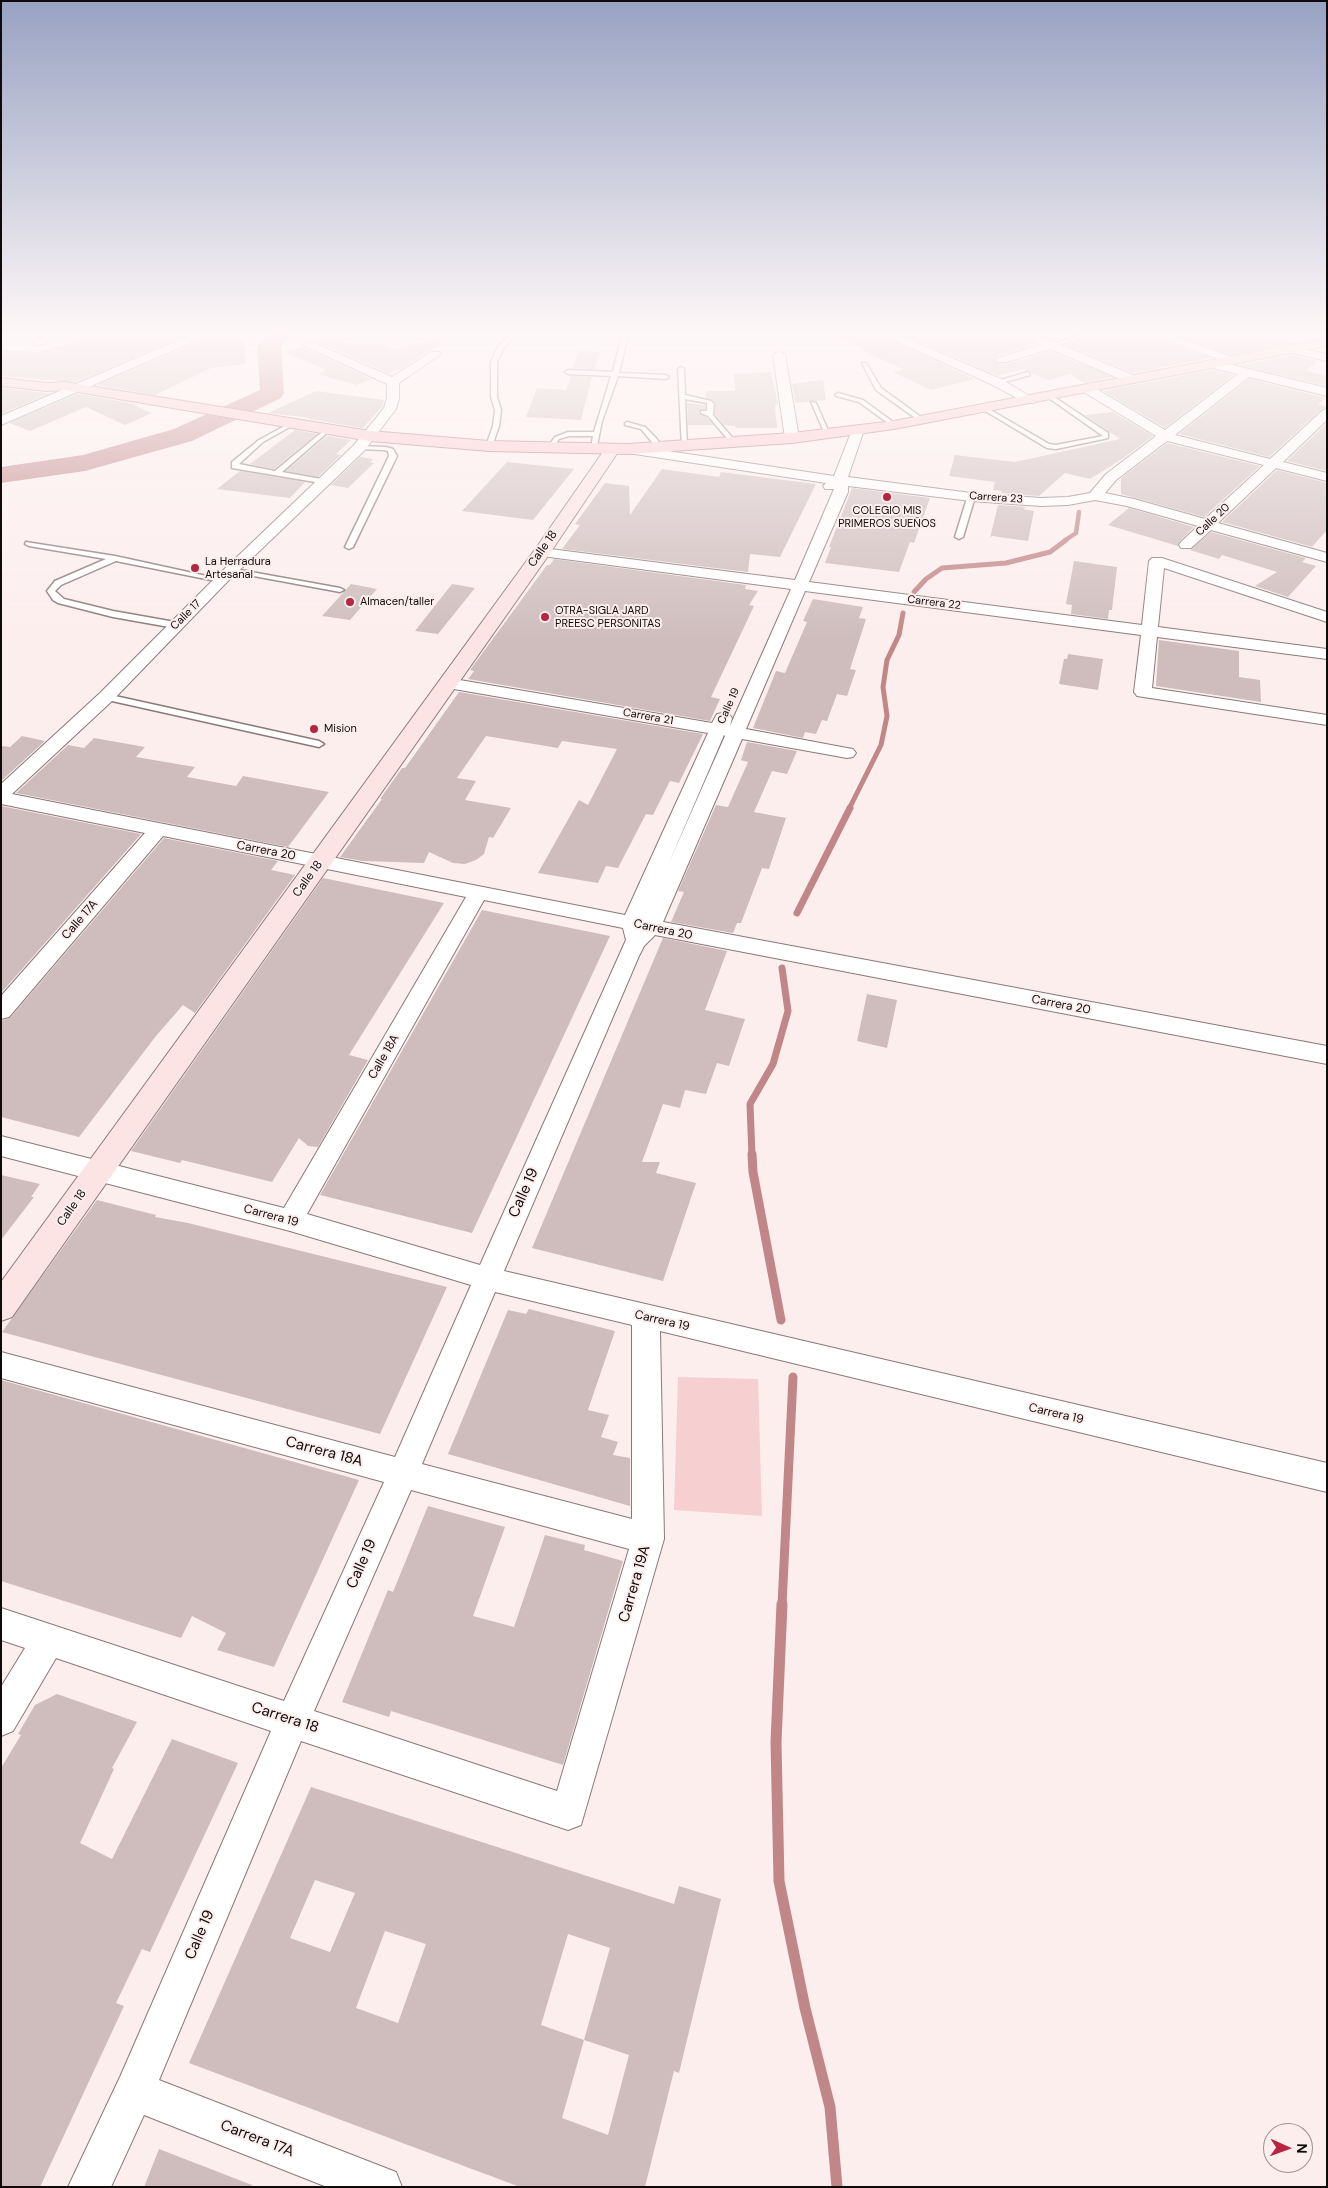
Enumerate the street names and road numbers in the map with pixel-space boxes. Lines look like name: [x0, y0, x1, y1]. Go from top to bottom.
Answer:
street label: Carrera 23: [969, 490, 1023, 506]
street label: Calle 20: [1193, 501, 1233, 539]
street label: Calle 18: [525, 528, 561, 570]
street label: Carrera 22: [907, 593, 961, 613]
street label: Calle 17: [168, 597, 204, 633]
street label: Calle 19: [715, 686, 743, 726]
street label: Carrera 21: [622, 706, 674, 728]
street label: Carrera 20: [235, 838, 297, 864]
street label: Calle 18: [290, 858, 326, 900]
street label: Calle 17A: [59, 897, 101, 943]
street label: Carrera 20: [632, 917, 694, 943]
street label: Carrera 20: [1030, 992, 1092, 1018]
street label: Calle 18A: [365, 1032, 403, 1082]
street label: Calle 19: [505, 1165, 543, 1221]
street label: Calle 18: [54, 1187, 90, 1229]
street label: Carrera 19: [242, 1202, 300, 1230]
street label: Carrera 19: [633, 1308, 691, 1334]
street label: Carrera 19: [1027, 1401, 1085, 1427]
street label: Carrera 18A: [283, 1433, 365, 1471]
street label: Calle 19: [343, 1536, 381, 1592]
street label: Carrera 19A: [615, 1543, 655, 1625]
street label: Carrera 18: [249, 1699, 321, 1737]
street label: Calle 19: [182, 1907, 218, 1963]
street label: Carrera 17A: [218, 2117, 296, 2161]

